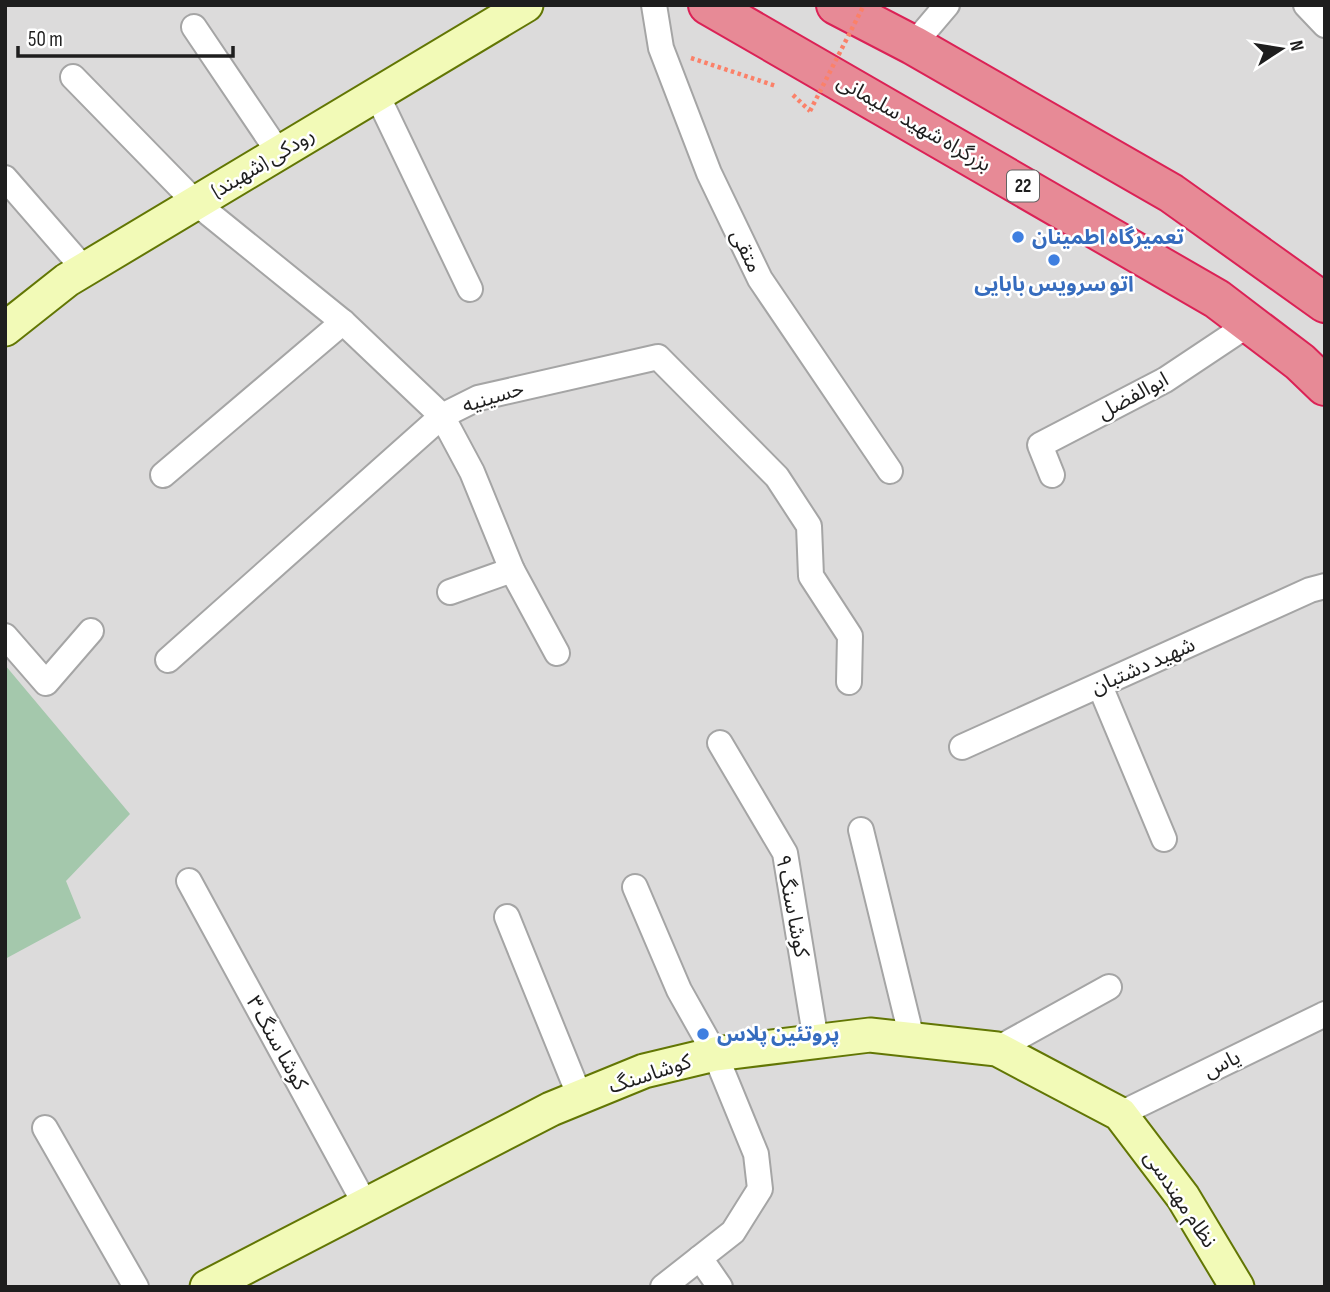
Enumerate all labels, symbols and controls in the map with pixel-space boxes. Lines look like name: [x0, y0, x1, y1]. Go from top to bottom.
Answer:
scale bar: [18, 14, 233, 58]
north arrow: [1246, 14, 1316, 84]
text: 50 m: [28, 27, 63, 52]
text: N: [1284, 38, 1308, 53]
street label: بزرگراه شهید سلیمانی: [833, 69, 995, 177]
street label: رودکی (شهبند): [207, 122, 319, 204]
road number: 22: [1007, 170, 1039, 202]
street label: متقی: [725, 225, 767, 277]
place label: تعمیرگاه اطمینان: [1032, 225, 1184, 250]
marker: تعمیرگاه اطمینان: [1010, 229, 1026, 245]
marker: اتو سرویس بابایی: [1046, 252, 1062, 268]
place label: اتو سرویس بابایی: [974, 272, 1134, 297]
street label: ابوالفضل: [1093, 367, 1173, 425]
street label: حسینیه: [459, 376, 527, 418]
street label: شهید دشتبان: [1087, 632, 1199, 700]
street label: کوشا سنگ ۹: [770, 853, 814, 960]
street label: کوشا سنگ ۳: [241, 991, 313, 1095]
place label: پروتئین پلاس: [717, 1022, 839, 1047]
marker: پروتئین پلاس: [695, 1026, 711, 1042]
street label: یاس: [1200, 1044, 1244, 1084]
street label: کوشاسنگ: [606, 1049, 695, 1099]
street label: نظام مهندسی: [1136, 1146, 1222, 1254]

